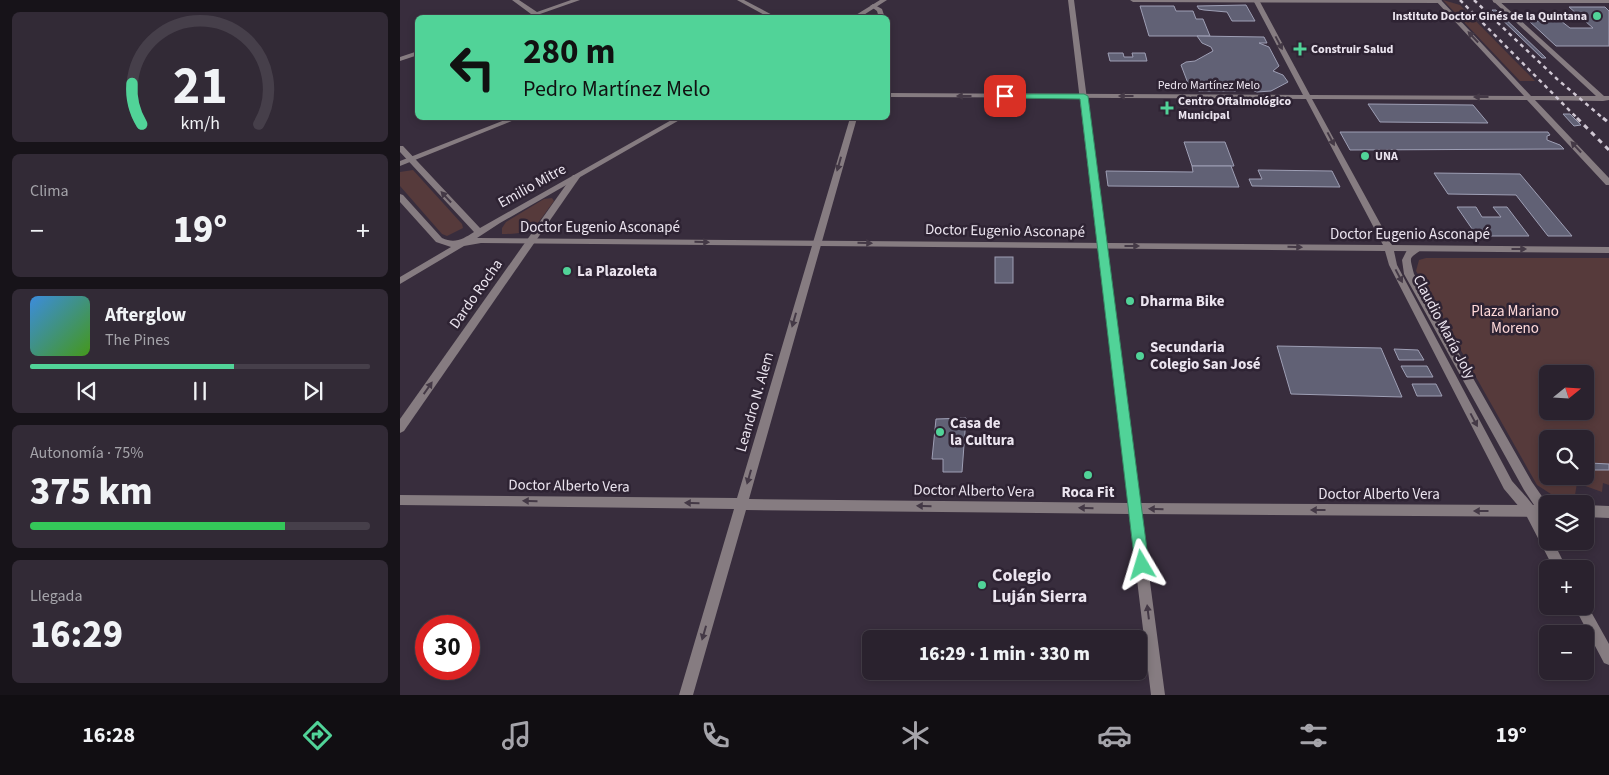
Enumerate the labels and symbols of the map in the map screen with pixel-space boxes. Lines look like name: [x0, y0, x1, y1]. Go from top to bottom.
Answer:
place label: Instituto Doctor Ginés de la Quintana: [1392, 8, 1587, 25]
marker: Instituto Doctor Ginés de la Quintana: [1591, 10, 1603, 22]
one-way arrow: [1467, 31, 1479, 43]
one-way arrow: [1275, 36, 1283, 50]
place label: Construir Salud: [1311, 41, 1394, 58]
marker: Construir Salud: [1293, 42, 1307, 56]
pin: [984, 75, 1026, 117]
street label: Pedro Martínez Melo: [1158, 77, 1260, 94]
one-way arrow: [956, 92, 972, 100]
one-way arrow: [1118, 92, 1134, 100]
place label: Centro Oftalmológico Municipal: [1178, 93, 1291, 124]
one-way arrow: [1473, 93, 1489, 101]
marker: Centro Oftalmológico Municipal: [1160, 101, 1174, 115]
one-way arrow: [1327, 132, 1335, 147]
one-way arrow: [1570, 142, 1582, 154]
place label: UNA: [1375, 148, 1398, 165]
marker: UNA: [1359, 150, 1371, 162]
one-way arrow: [835, 157, 843, 172]
street label: Emilio Mitre: [494, 159, 570, 213]
one-way arrow: [440, 191, 452, 203]
street label: Doctor Eugenio Asconapé: [520, 217, 680, 238]
street label: Doctor Eugenio Asconapé: [925, 219, 1085, 243]
street label: Doctor Eugenio Asconapé: [1330, 224, 1490, 245]
one-way arrow: [694, 238, 710, 246]
one-way arrow: [857, 240, 873, 248]
one-way arrow: [1124, 242, 1140, 250]
one-way arrow: [1287, 243, 1303, 251]
one-way arrow: [1511, 245, 1527, 253]
street label: Dardo Rocha: [444, 255, 508, 333]
place label: La Plazoleta: [577, 261, 657, 282]
marker: La Plazoleta: [561, 265, 573, 277]
one-way arrow: [1395, 268, 1403, 283]
street label: Claudio María Joly: [1408, 271, 1480, 383]
place label: Dharma Bike: [1140, 291, 1225, 312]
marker: Dharma Bike: [1124, 295, 1136, 307]
park label: Plaza Mariano Moreno: [1471, 301, 1559, 339]
one-way arrow: [789, 313, 797, 328]
place label: Secundaria Colegio San José: [1150, 337, 1261, 375]
street label: Leandro N. Alem: [731, 350, 779, 454]
marker: Secundaria Colegio San José: [1134, 350, 1146, 362]
north arrow: [1539, 365, 1594, 420]
one-way arrow: [423, 381, 433, 394]
one-way arrow: [1470, 412, 1478, 427]
place label: Casa de la Cultura: [950, 413, 1014, 451]
marker: Casa de la Cultura: [934, 426, 946, 438]
one-way arrow: [744, 469, 752, 484]
marker: Roca Fit: [1082, 469, 1094, 481]
street label: Doctor Alberto Vera: [508, 474, 630, 498]
street label: Doctor Alberto Vera: [913, 479, 1035, 503]
place label: Roca Fit: [1062, 482, 1115, 503]
street label: Doctor Alberto Vera: [1318, 484, 1440, 505]
one-way arrow: [521, 497, 537, 505]
one-way arrow: [684, 499, 700, 507]
one-way arrow: [915, 502, 931, 510]
one-way arrow: [1078, 504, 1094, 512]
one-way arrow: [1148, 505, 1164, 513]
one-way arrow: [1310, 506, 1326, 514]
one-way arrow: [1473, 507, 1489, 515]
position arrow: [1115, 538, 1167, 590]
place label: Colegio Luján Sierra: [992, 563, 1087, 609]
marker: Colegio Luján Sierra: [976, 579, 988, 591]
one-way arrow: [1144, 604, 1152, 620]
speed limit sign: 30: [415, 615, 480, 680]
one-way arrow: [699, 625, 707, 640]

